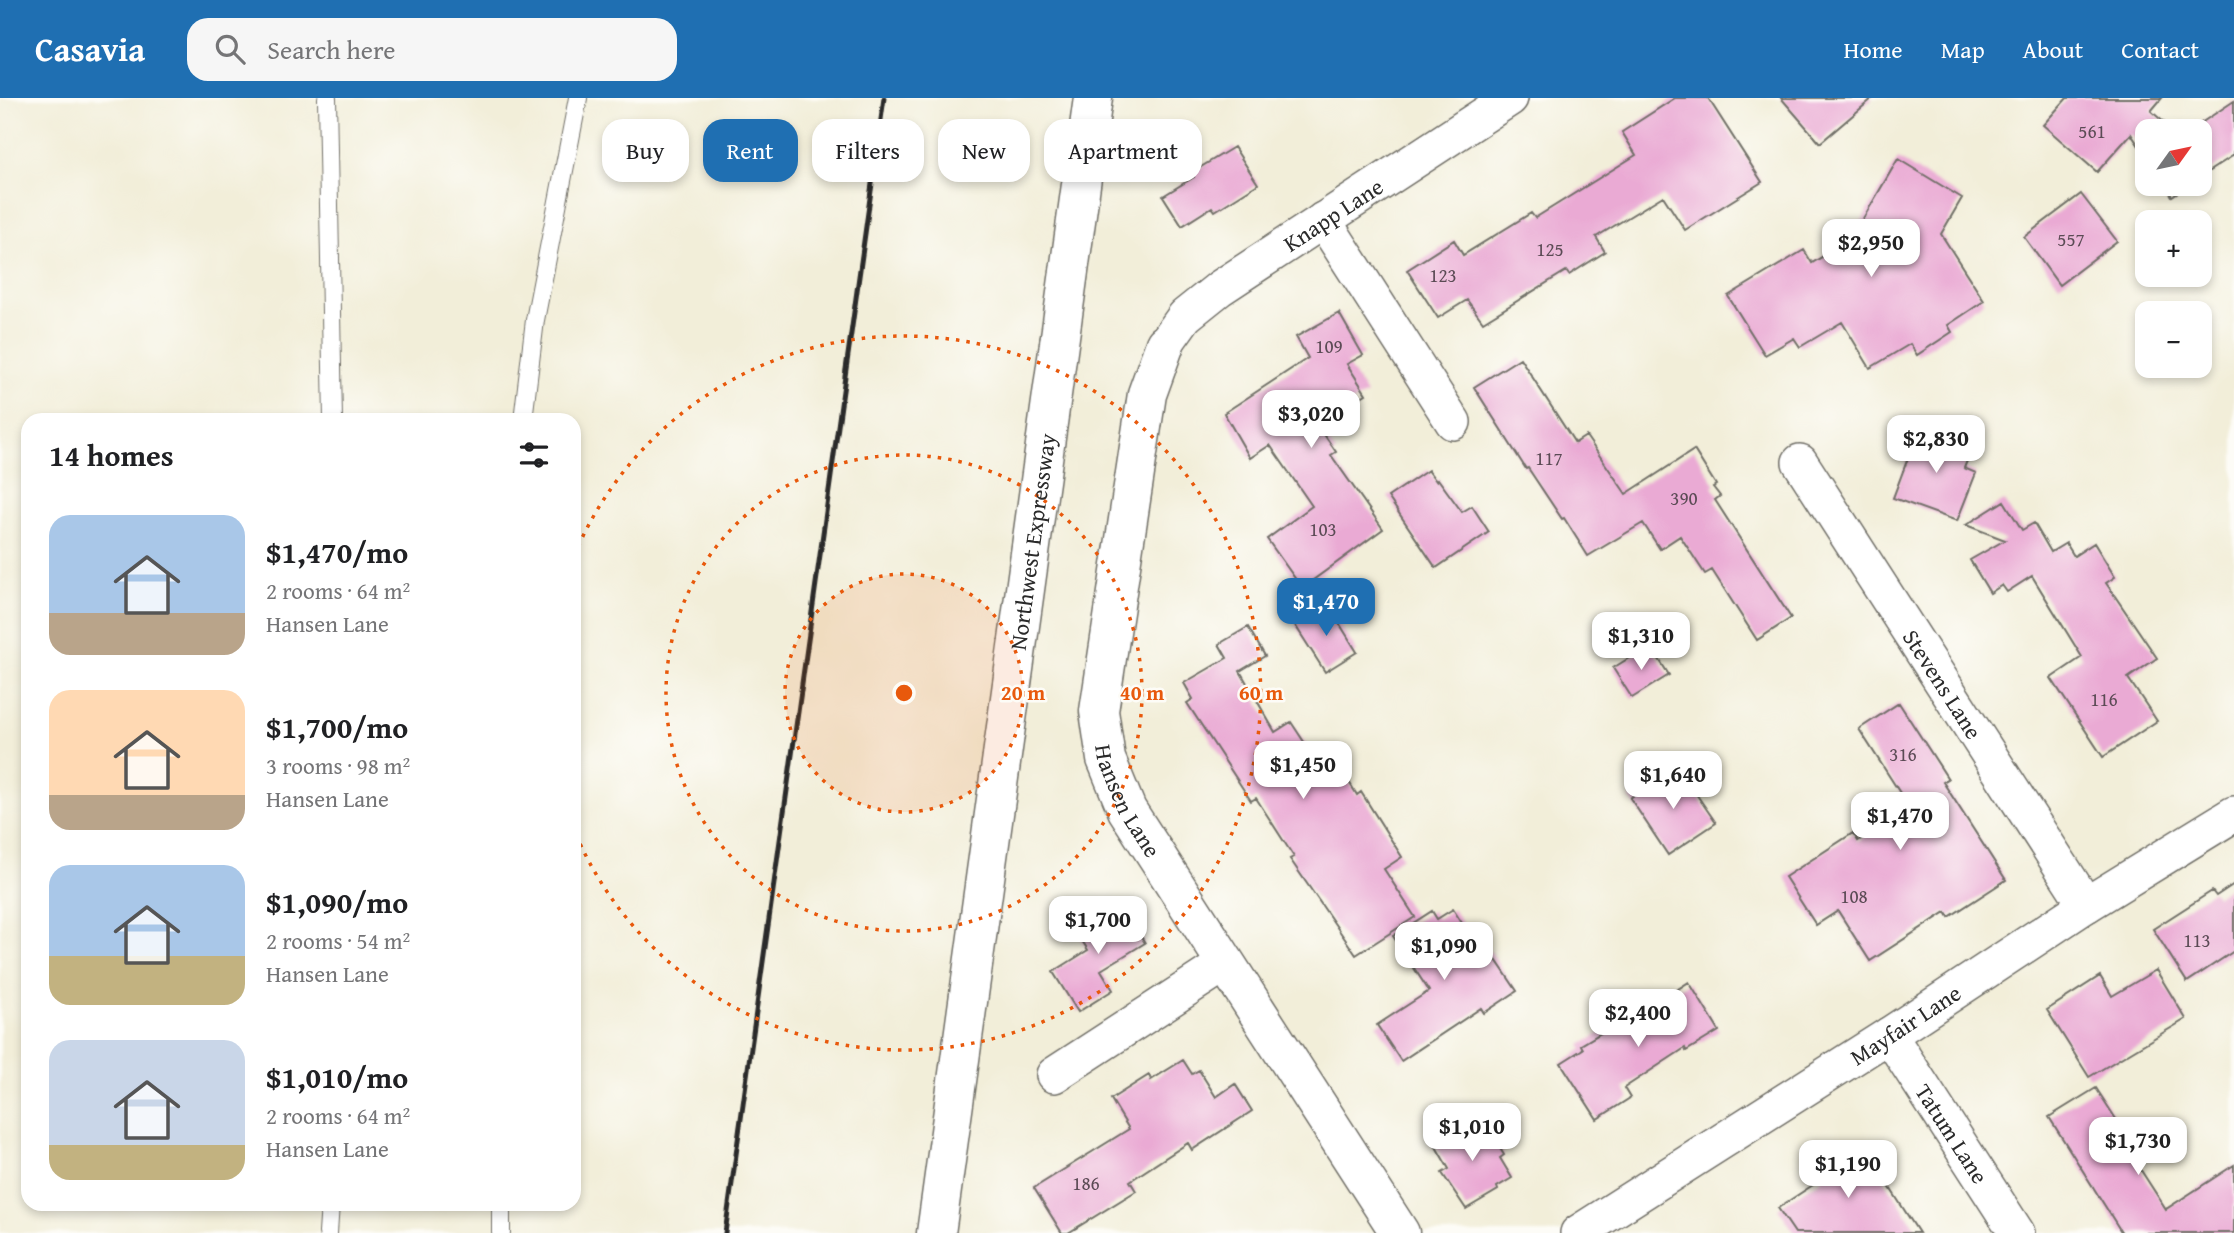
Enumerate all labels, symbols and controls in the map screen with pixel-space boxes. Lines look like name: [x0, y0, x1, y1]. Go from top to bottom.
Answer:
search box: [187, 18, 677, 81]
text: Casavia: [35, 25, 145, 73]
icon: search: [211, 30, 249, 68]
text: Search here: [267, 30, 396, 69]
text: Home: [1844, 32, 1903, 67]
text: Map: [1941, 32, 1985, 67]
text: About: [2023, 32, 2083, 67]
text: Contact: [2121, 32, 2199, 67]
house number: 561: [2078, 117, 2106, 145]
chip: Buy: [602, 119, 689, 182]
chip: Rent: [703, 119, 798, 182]
chip: Filters: [812, 119, 924, 182]
chip: New: [938, 119, 1030, 182]
chip: Apartment: [1044, 119, 1202, 182]
north arrow: [2135, 119, 2212, 196]
map controls: [2135, 119, 2212, 378]
street label: Knapp Lane: [1276, 169, 1389, 259]
button: +: [2135, 210, 2212, 287]
pin: $2,950: [1814, 220, 1928, 279]
text: $2,950: [1838, 225, 1904, 258]
house number: 557: [2057, 225, 2085, 253]
house number: 125: [1536, 235, 1564, 263]
house number: 123: [1429, 261, 1457, 289]
button: −: [2135, 301, 2212, 378]
house number: 109: [1315, 332, 1343, 360]
pin: $3,020: [1254, 390, 1368, 450]
text: $3,020: [1278, 396, 1344, 429]
pin: $2,830: [1879, 416, 1993, 475]
text: $2,830: [1903, 421, 1969, 454]
street label: Northwest Expressway: [1000, 430, 1063, 652]
text: 14 homes: [49, 433, 174, 477]
icon: filters: [515, 436, 553, 474]
house number: 117: [1535, 444, 1563, 472]
house number: 390: [1670, 484, 1698, 512]
house number: 103: [1309, 515, 1337, 543]
text: $1,470/mo: [266, 530, 408, 574]
icon: home: [105, 543, 189, 627]
text: 2 rooms · 64 m²: [266, 574, 410, 607]
pin: $1,470: [1269, 578, 1383, 638]
text: $1,470: [1293, 584, 1359, 617]
text: Hansen Lane: [266, 607, 389, 640]
pin: $1,310: [1584, 612, 1698, 672]
text: $1,310: [1608, 618, 1674, 651]
street label: Stevens Lane: [1895, 622, 1991, 745]
text: 20 m: [1001, 677, 1045, 708]
text: 40 m: [1120, 677, 1164, 708]
text: 60 m: [1239, 677, 1283, 708]
centre of rings: [892, 681, 916, 705]
house number: 116: [2090, 685, 2118, 713]
text: $1,700/mo: [266, 705, 408, 749]
icon: home: [105, 718, 189, 802]
house number: 316: [1889, 740, 1917, 768]
street label: Hansen Lane: [1088, 742, 1170, 863]
pin: $1,450: [1246, 742, 1360, 801]
text: $1,450: [1270, 747, 1336, 780]
text: 3 rooms · 98 m²: [266, 749, 410, 782]
pin: $1,640: [1616, 752, 1730, 811]
text: $1,640: [1640, 757, 1706, 790]
text: Hansen Lane: [266, 782, 389, 815]
pin: $1,470: [1843, 792, 1957, 852]
text: $1,470: [1867, 798, 1933, 831]
text: $1,090/mo: [266, 880, 408, 924]
house number: 108: [1840, 882, 1868, 910]
icon: home: [105, 893, 189, 977]
pin: $1,700: [1041, 896, 1155, 956]
text: $1,700: [1065, 902, 1131, 935]
pin: $1,090: [1387, 922, 1501, 982]
text: 2 rooms · 54 m²: [266, 924, 410, 957]
house number: 113: [2183, 926, 2211, 954]
text: $1,090: [1411, 928, 1477, 961]
text: Hansen Lane: [266, 957, 389, 990]
street label: Mayfair Lane: [1843, 976, 1967, 1072]
pin: $2,400: [1581, 990, 1695, 1049]
text: $2,400: [1605, 995, 1671, 1028]
text: $1,010/mo: [266, 1055, 408, 1099]
icon: home: [105, 1068, 189, 1152]
street label: Tatum Lane: [1908, 1077, 1997, 1190]
text: 2 rooms · 64 m²: [266, 1099, 410, 1132]
pin: $1,010: [1415, 1104, 1529, 1163]
text: $1,010: [1439, 1109, 1505, 1142]
pin: $1,730: [2081, 1118, 2195, 1177]
text: $1,730: [2105, 1123, 2171, 1156]
text: Hansen Lane: [266, 1132, 389, 1165]
pin: $1,190: [1791, 1140, 1905, 1200]
text: $1,190: [1815, 1146, 1881, 1179]
house number: 186: [1072, 1169, 1100, 1197]

